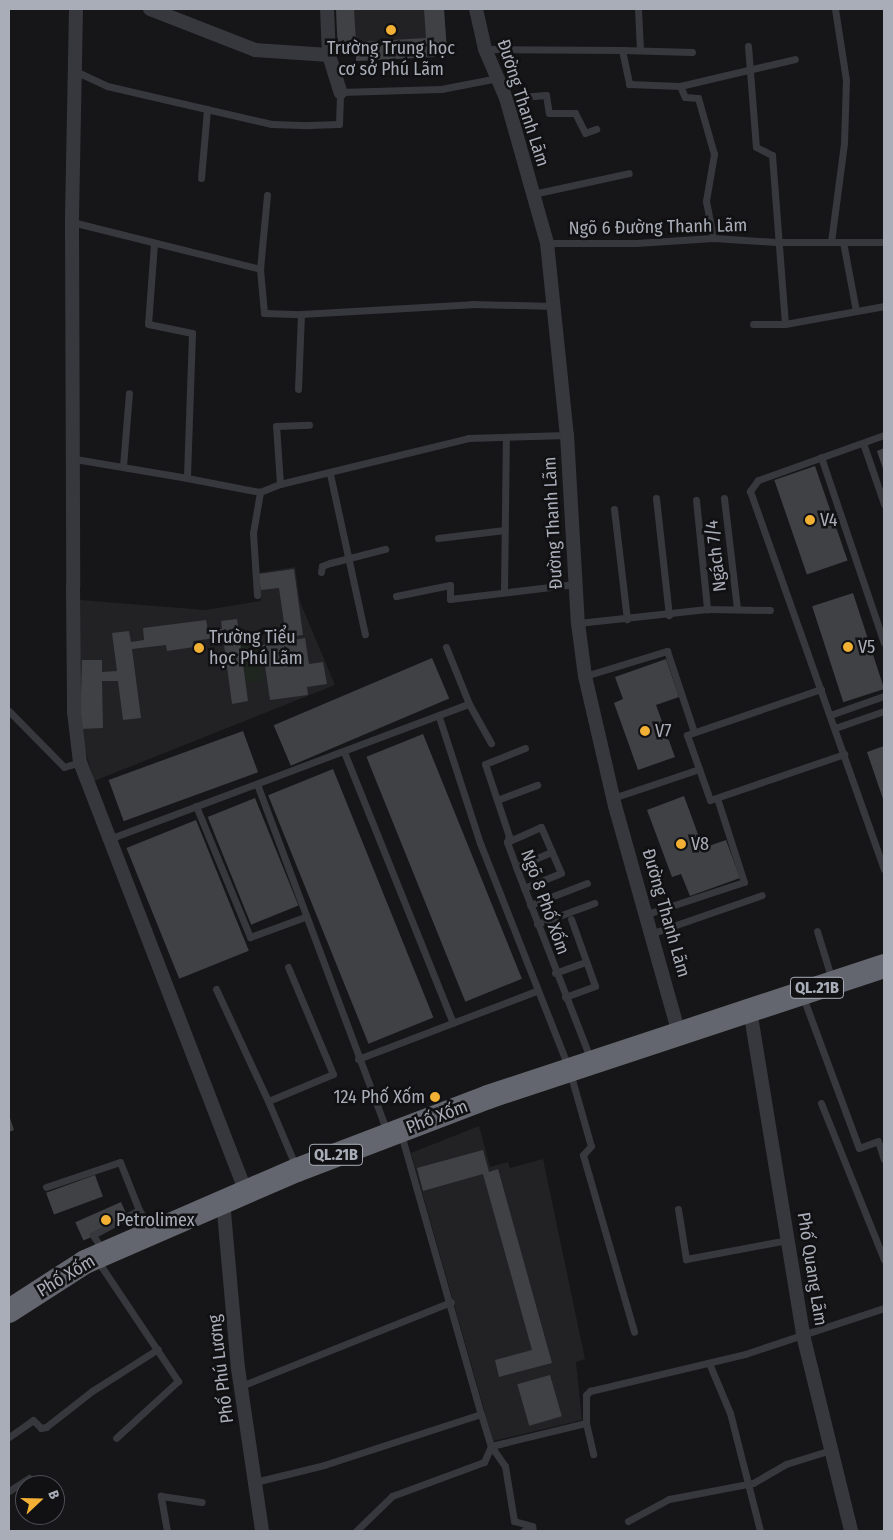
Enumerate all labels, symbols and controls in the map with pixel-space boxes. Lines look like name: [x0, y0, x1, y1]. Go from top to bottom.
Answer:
marker: Trường Trung học cơ sở Phú Lãm: [385, 24, 397, 36]
street label: Đường Thanh Lãm: [492, 37, 554, 169]
place label: Trường Trung học cơ sở Phú Lãm: [327, 38, 455, 80]
street label: Ngõ 6 Đường Thanh Lãm: [569, 215, 747, 239]
street label: Đường Thanh Lãm: [539, 456, 567, 590]
place label: V4: [820, 509, 838, 531]
marker: V4: [804, 514, 816, 526]
street label: Ngách 7/4: [701, 519, 731, 593]
place label: Trường Tiểu học Phú Lãm: [209, 627, 303, 670]
place label: V5: [858, 636, 875, 658]
marker: V5: [842, 641, 854, 653]
marker: Trường Tiểu học Phú Lãm: [193, 642, 205, 654]
place label: V7: [655, 720, 671, 742]
marker: V7: [639, 725, 651, 737]
place label: V8: [691, 833, 709, 855]
marker: V8: [675, 838, 687, 850]
street label: Đường Thanh Lãm: [637, 846, 695, 980]
street label: Ngõ 8 Phố Xốm: [516, 847, 574, 957]
road number: QL.21B: [790, 974, 844, 1001]
place label: 124 Phố Xốm: [333, 1086, 425, 1108]
marker: 124 Phố Xốm: [429, 1091, 441, 1103]
street label: Phố Xốm: [403, 1095, 471, 1139]
road number: QL.21B: [308, 1142, 364, 1168]
place label: Petrolimex: [116, 1209, 195, 1231]
street label: Phố Quang Lãm: [792, 1211, 832, 1327]
marker: Petrolimex: [100, 1214, 112, 1226]
street label: Phố Xốm: [33, 1250, 99, 1302]
street label: Phố Phú Lương: [204, 1313, 238, 1425]
north arrow: [15, 1475, 65, 1525]
text: B: [44, 1488, 63, 1501]

